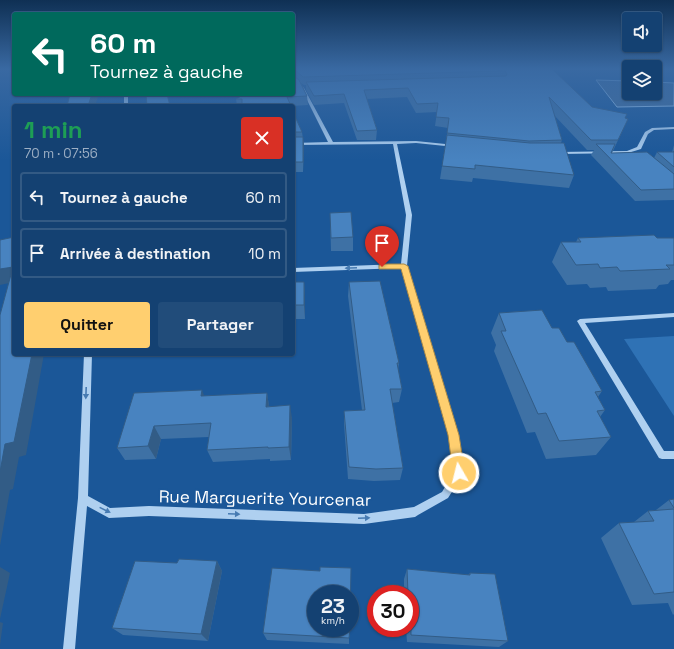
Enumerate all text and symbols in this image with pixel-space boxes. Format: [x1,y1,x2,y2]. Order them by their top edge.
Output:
map controls [622,12,662,100]
button: sound [622,12,662,52]
text: 60 m [90,25,156,61]
icon: left [24,28,76,80]
text: Tournez à gauche [90,60,243,83]
button: layers [622,60,662,100]
text: 1 min [24,114,83,145]
button: close [241,117,283,159]
text: 70 m · 07:56 [24,145,98,162]
icon: left [26,186,48,208]
text: Tournez à gauche [60,188,188,207]
text: 60 m [245,188,281,207]
pin [365,226,399,267]
icon: arrive [371,232,393,254]
icon: arrive [26,242,48,264]
text: Arrivée à destination [60,244,210,263]
text: 10 m [248,244,281,263]
one-way arrow [344,265,357,271]
button: Quitter [24,302,150,348]
button: Partager [158,302,283,348]
one-way arrow [83,387,89,400]
position arrow [438,452,480,494]
street label: Rue Marguerite Yourcenar [159,485,371,511]
one-way arrow [99,507,110,513]
one-way arrow [228,511,241,517]
one-way arrow [358,515,371,521]
speed limit sign: 30 [367,585,419,637]
text: 23 [321,593,345,619]
text: km/h [321,614,345,627]

